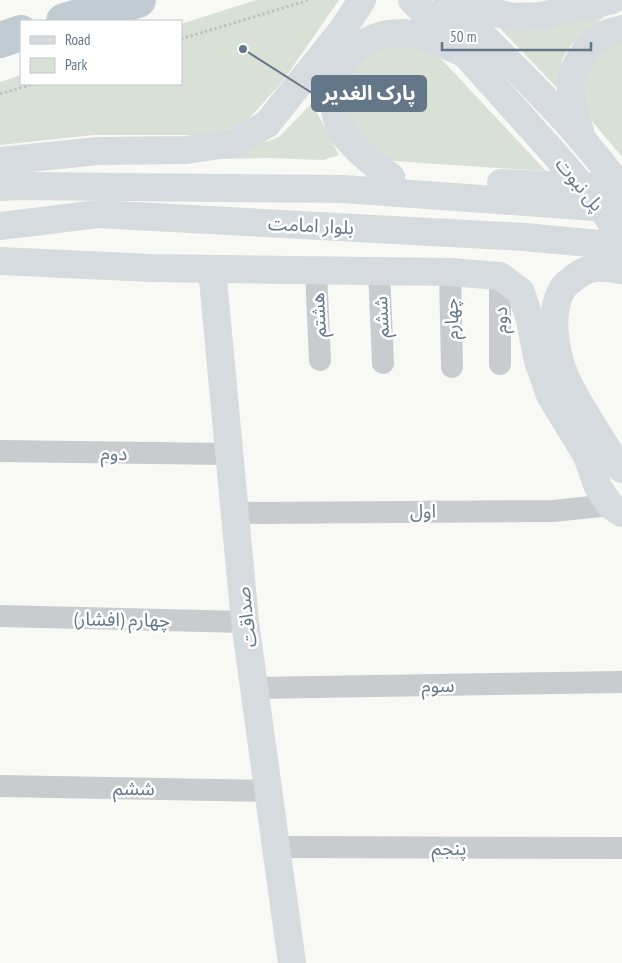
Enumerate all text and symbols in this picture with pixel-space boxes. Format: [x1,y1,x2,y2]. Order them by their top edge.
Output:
legend [20,20,182,85]
scale bar [442,20,591,52]
text: 50 m [450,27,476,46]
text: Road [65,30,91,49]
text: Park [65,55,87,74]
callout: پارک الغدیر [312,76,426,111]
text: پارک الغدیر [321,80,416,107]
street label: پل نبوت [550,152,609,217]
street label: بلوار امامت [267,211,355,239]
street label: هشتم [305,292,334,338]
street label: ششم [368,295,397,338]
street label: چهارم [438,298,467,340]
street label: دوم [488,307,515,333]
street label: دوم [100,441,128,468]
street label: اول [410,499,436,523]
street label: صداقت [230,585,262,649]
street label: چهارم (افشار) [74,606,170,635]
street label: سوم [421,673,455,700]
street label: ششم [113,776,155,803]
street label: پنجم [432,836,466,863]

